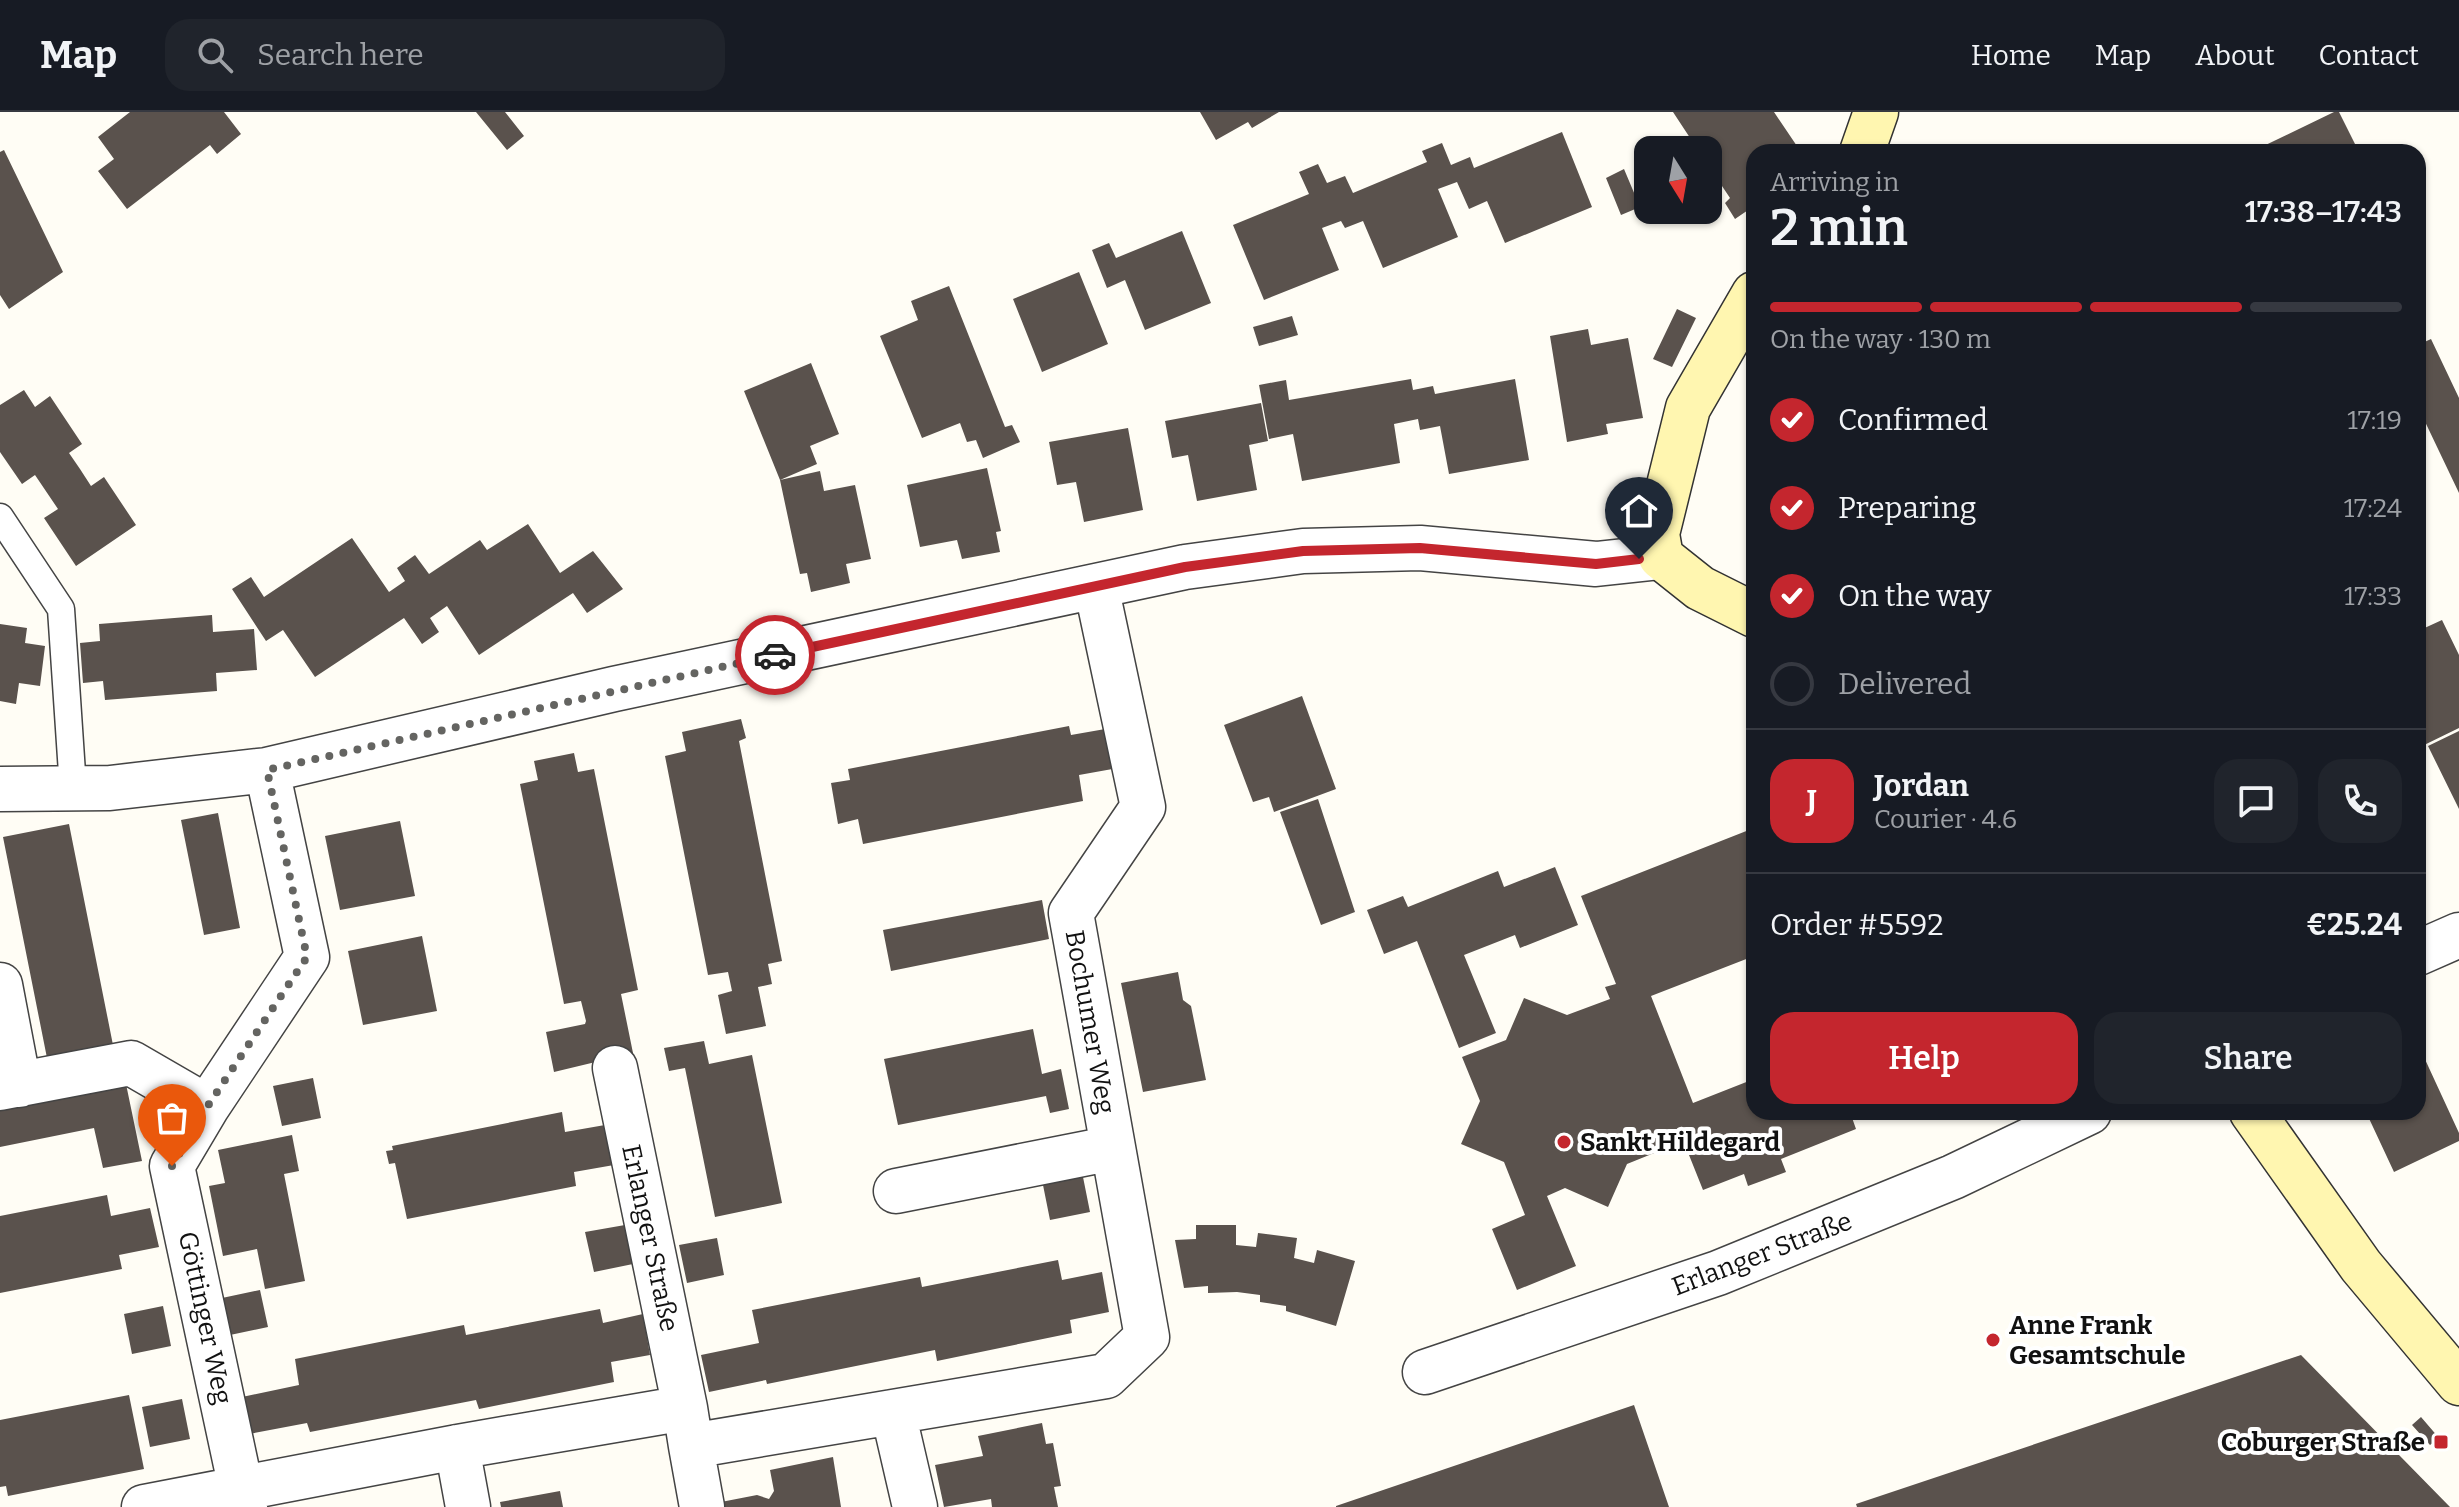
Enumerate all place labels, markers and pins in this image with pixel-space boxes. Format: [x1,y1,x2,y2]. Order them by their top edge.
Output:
pin [1605,477,1673,559]
pin [138,1084,206,1166]
place label: Sankt Hildegard [1580,1127,1780,1158]
marker: Sankt Hildegard [1555,1133,1573,1151]
place label: Anne Frank Gesamtschule [2009,1310,2185,1371]
marker: Anne Frank Gesamtschule [1984,1331,2002,1349]
place label: Coburger Straße [2221,1427,2425,1458]
marker: Coburger Straße [2432,1433,2450,1451]

